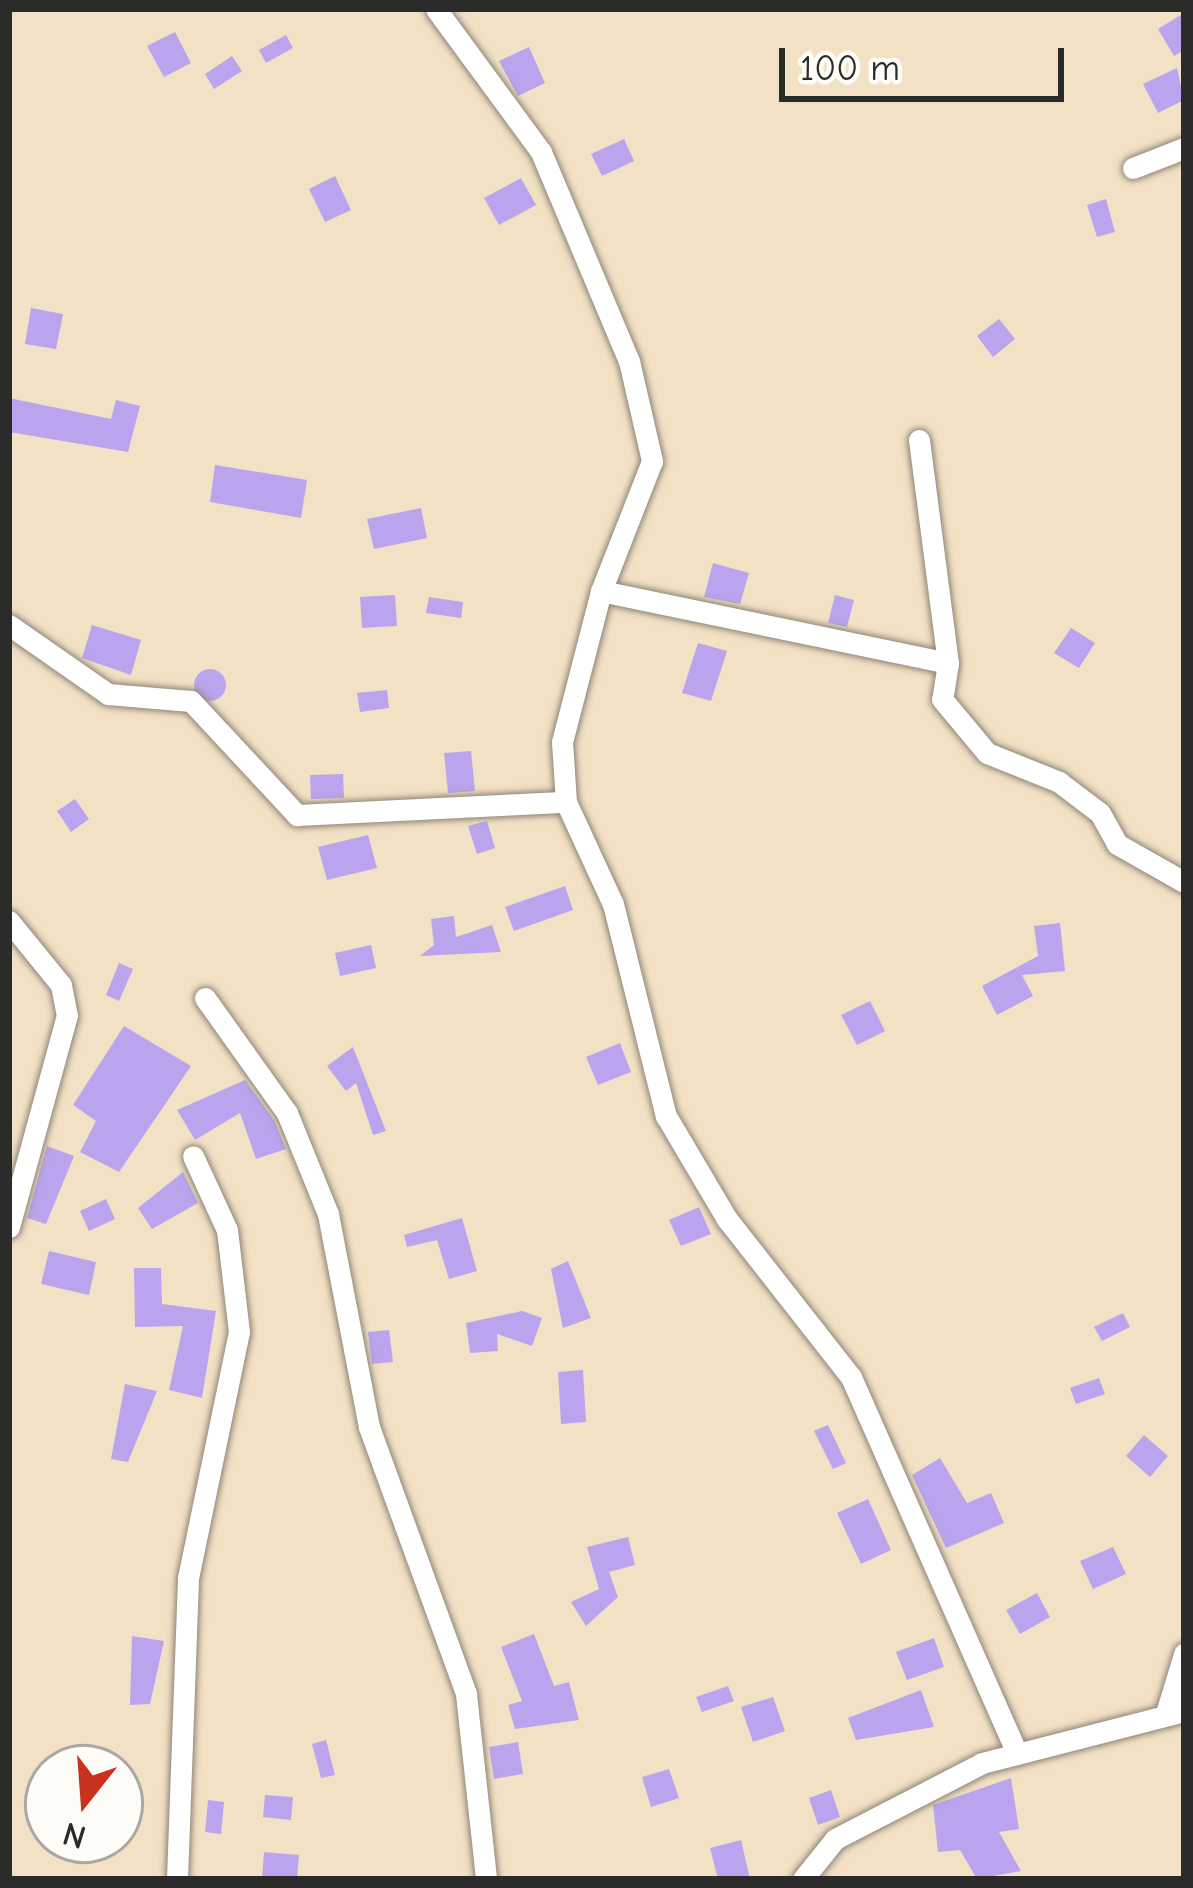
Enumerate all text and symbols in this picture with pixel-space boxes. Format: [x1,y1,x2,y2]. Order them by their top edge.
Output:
scale bar [785,24,1070,98]
text: 100 m [800,48,900,89]
north arrow [24,1744,144,1864]
text: N [59,1814,90,1857]

